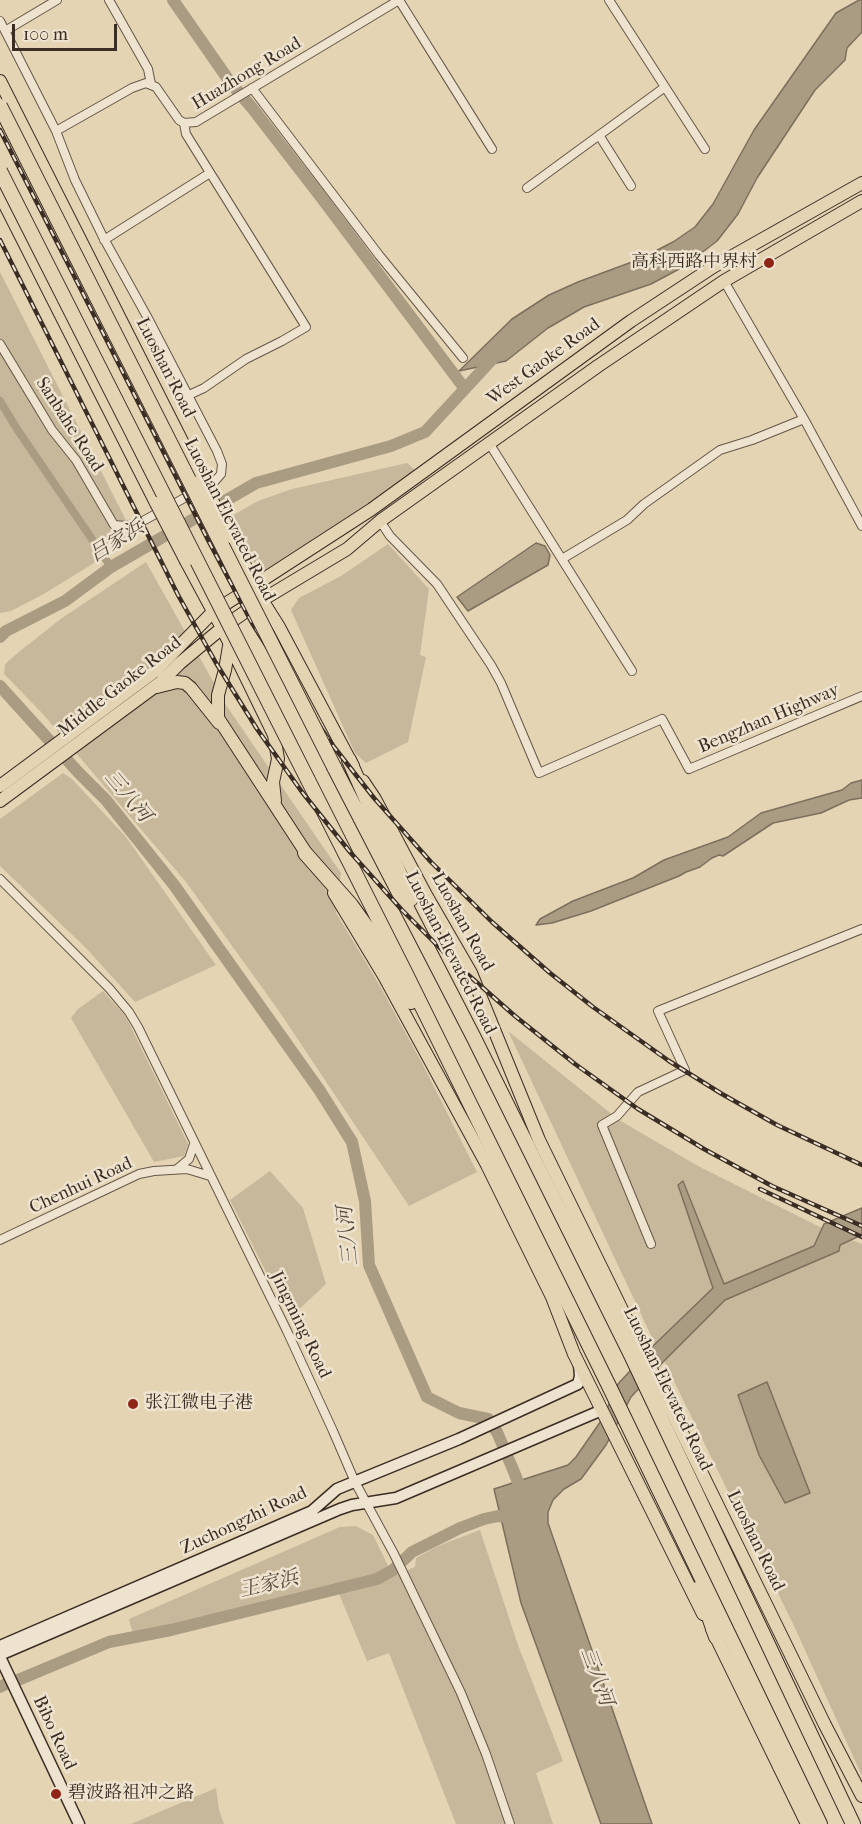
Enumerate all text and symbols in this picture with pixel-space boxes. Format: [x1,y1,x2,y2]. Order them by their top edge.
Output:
scale bar [15,12,120,50]
text: 100 m [23,24,68,45]
street label: Huazhong Road [188,33,306,115]
place label: 高科西路中界村 [631,252,757,274]
marker: 高科西路中界村 [762,256,776,270]
street label: Luoshan Road [131,314,199,422]
street label: West Gaoke Road [483,314,605,410]
street label: Sanbahe Road [30,374,108,476]
street label: Luoshan Elevated Road [178,435,280,605]
water label: 吕家浜 [85,516,149,568]
street label: Middle Gaoke Road [54,632,186,742]
street label: Bengzhan Highway [695,680,843,758]
water label: 三八河 [99,766,155,828]
street label: Luoshan Elevated Road [399,868,501,1038]
street label: Luoshan Road [426,869,498,975]
street label: Chenhui Road [26,1153,136,1219]
water label: 三八河 [334,1205,364,1267]
street label: Jingming Road [265,1268,335,1382]
street label: Luoshan Elevated Road [618,1303,716,1475]
place label: 张江微电子港 [145,1393,253,1415]
marker: 张江微电子港 [126,1397,140,1411]
street label: Zuchongzhi Road [178,1482,310,1560]
street label: Luoshan Road [721,1487,789,1595]
water label: 王家浜 [237,1567,301,1603]
water label: 三八河 [574,1645,618,1709]
street label: Bibo Road [27,1692,81,1774]
place label: 碧波路祖冲之路 [68,1783,194,1805]
marker: 碧波路祖冲之路 [49,1787,63,1801]

